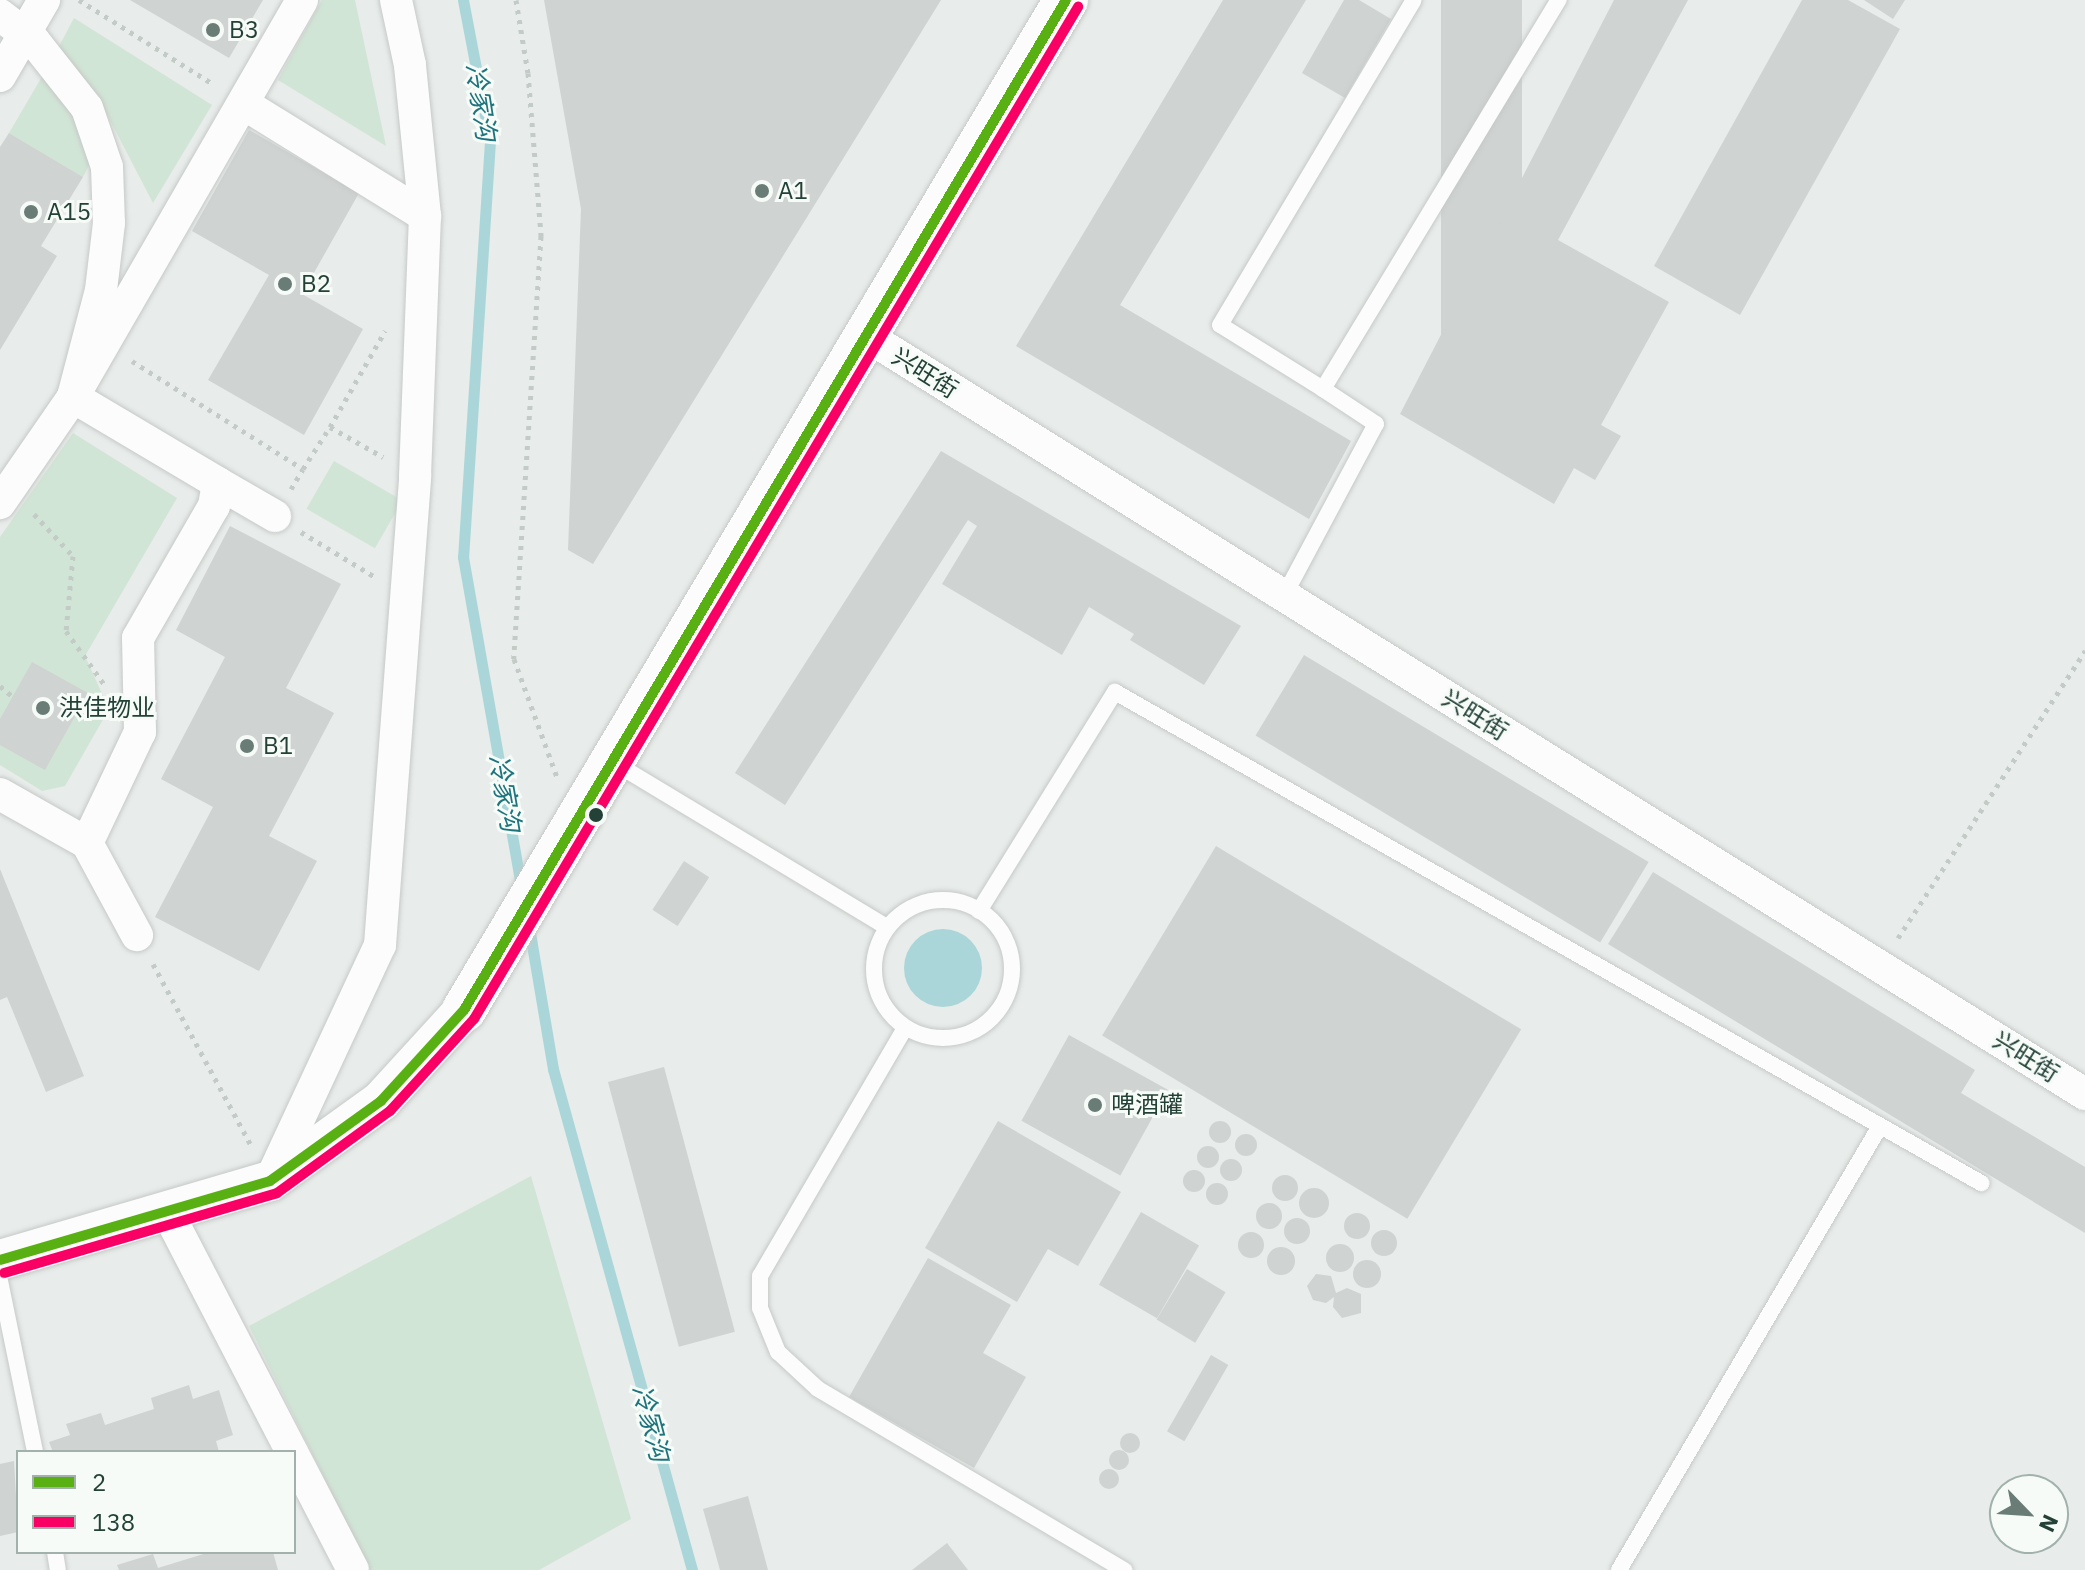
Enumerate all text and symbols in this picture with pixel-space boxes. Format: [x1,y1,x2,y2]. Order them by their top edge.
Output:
place label: B3 [229,16,259,44]
marker: B3 [204,21,222,39]
water label: 冷家沟 [459,61,503,143]
place label: A1 [778,177,808,205]
marker: A1 [753,182,771,200]
place label: A15 [47,198,91,226]
marker: A15 [22,203,40,221]
place label: B2 [301,270,331,298]
marker: B2 [276,275,294,293]
street label: 兴旺街 [887,342,963,404]
street label: 兴旺街 [1437,684,1513,746]
place label: 洪佳物业 [59,694,155,722]
marker: 洪佳物业 [34,699,52,717]
place label: B1 [263,732,293,760]
marker: B1 [238,737,256,755]
water label: 冷家沟 [483,752,527,834]
unlabelled marker [588,807,604,823]
street label: 兴旺街 [1988,1026,2064,1088]
place label: 啤酒罐 [1111,1091,1183,1119]
marker: 啤酒罐 [1086,1096,1104,1114]
water label: 冷家沟 [626,1381,676,1465]
legend [16,1450,296,1554]
text: 2 [92,1466,106,1498]
north arrow [1989,1474,2069,1554]
text: 138 [92,1506,135,1538]
text: N [2033,1510,2066,1537]

